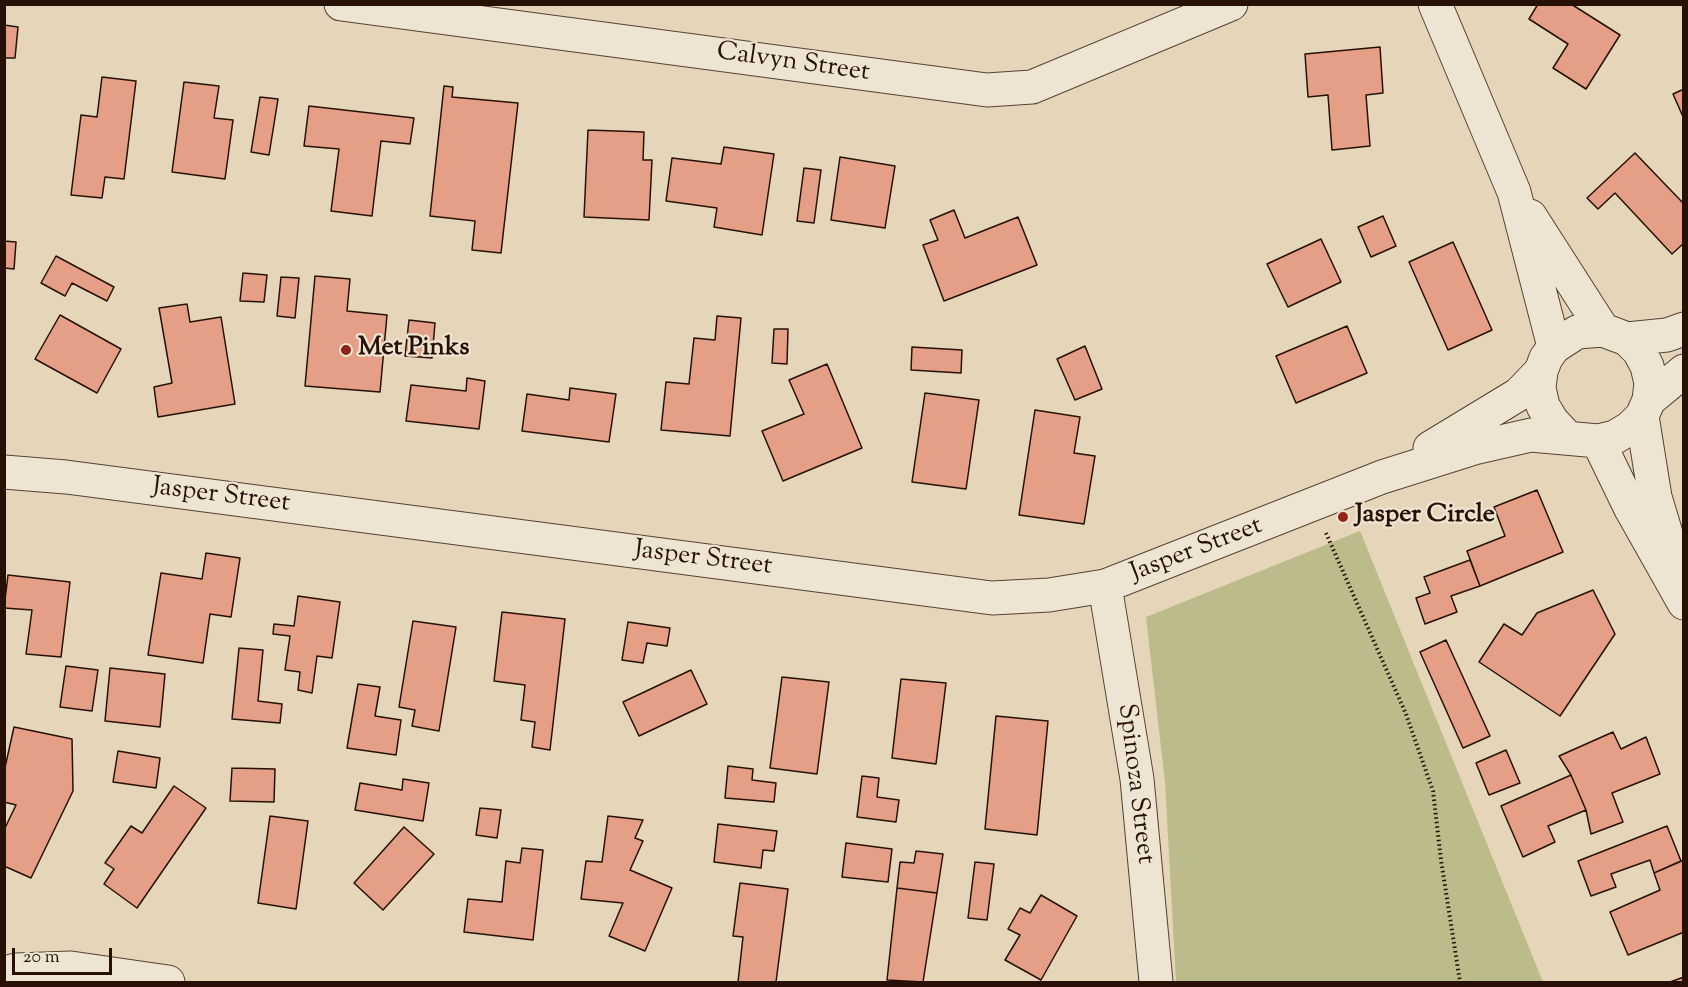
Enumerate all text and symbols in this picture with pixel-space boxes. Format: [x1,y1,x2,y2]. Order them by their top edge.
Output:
street label: Calvyn Street [715,38,871,90]
place label: Met Pinks [358,334,469,366]
marker: Met Pinks [339,343,353,357]
street label: Jasper Street [150,473,292,521]
place label: Jasper Circle [1355,501,1495,533]
marker: Jasper Circle [1336,510,1350,524]
street label: Jasper Street [1127,512,1267,590]
street label: Jasper Street [632,536,774,584]
street label: Spinoza Street [1109,702,1159,866]
scale bar [15,936,116,974]
text: 20 m [23,945,60,971]

